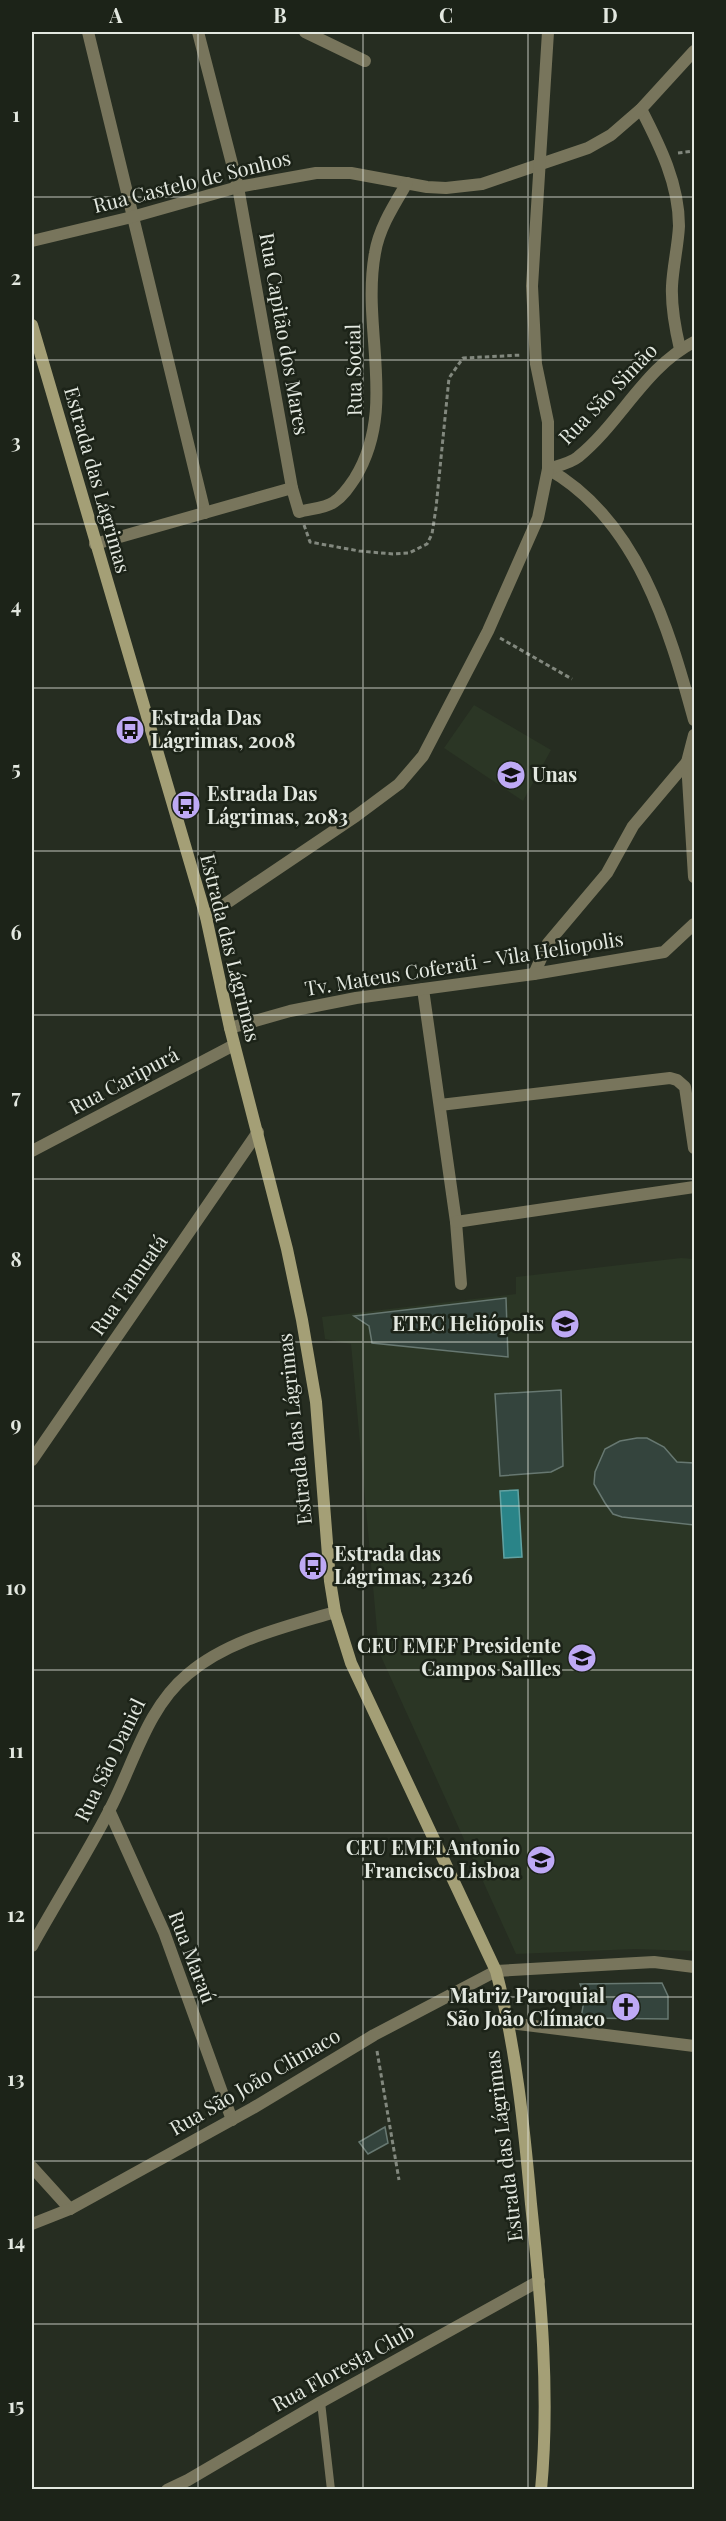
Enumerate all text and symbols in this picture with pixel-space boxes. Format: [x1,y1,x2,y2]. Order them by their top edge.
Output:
text: A [108,1,123,28]
text: B [273,1,287,28]
text: C [439,1,453,28]
text: D [602,1,618,28]
text: 1 [12,100,20,127]
street label: Rua Castelo de Sonhos [90,143,293,218]
street label: Rua Capitão dos Mares [254,231,317,437]
text: 2 [11,263,21,290]
street label: Rua Social [338,323,367,416]
street label: Rua São Simão [552,336,662,450]
street label: Estrada das Lágrimas [59,383,138,576]
text: 3 [11,427,21,454]
text: 4 [11,591,21,618]
place label: Estrada Das Lágrimas, 2008 [151,703,295,753]
bus stop icon: Estrada Das Lágrimas, 2008 [114,714,146,746]
text: 5 [11,754,21,781]
school or university icon: Unas [495,759,527,791]
place label: Unas [532,760,577,787]
place label: Estrada Das Lágrimas, 2083 [207,779,348,829]
bus stop icon: Estrada Das Lágrimas, 2083 [170,789,202,821]
street label: Estrada das Lágrimas [195,851,268,1044]
text: 6 [10,918,22,945]
street label: Tv. Mateus Coferati - Vila Heliopolis [303,924,625,1001]
street label: Rua Caripurá [64,1040,183,1120]
text: 7 [11,1082,21,1109]
street label: Rua Tamuatá [83,1228,172,1340]
text: 8 [10,1245,22,1272]
school or university icon: ETEC Heliópolis [549,1308,581,1340]
place label: ETEC Heliópolis [392,1309,544,1336]
street label: Estrada das Lágrimas [270,1332,317,1526]
text: 9 [10,1409,22,1436]
place label: Estrada das Lágrimas, 2326 [334,1539,473,1589]
bus stop icon: Estrada das Lágrimas, 2326 [297,1550,329,1582]
text: 10 [6,1573,26,1600]
place label: CEU EMEF Presidente Campos Sallles [357,1631,561,1681]
school or university icon: CEU EMEF Presidente Campos Sallles [566,1642,598,1674]
street label: Rua São Daniel [67,1693,150,1825]
text: 11 [8,1736,24,1763]
place label: CEU EMEI Antonio Francisco Lisboa [346,1833,521,1883]
school or university icon: CEU EMEI Antonio Francisco Lisboa [525,1844,557,1876]
text: 12 [7,1900,25,1927]
street label: Rua Maraú [163,1906,224,2007]
place label: Matriz Paroquial São João Clímaco [446,1981,605,2031]
church icon: Matriz Paroquial São João Clímaco [610,1991,642,2023]
street label: Rua São João Climaco [164,2021,344,2141]
street label: Estrada das Lágrimas [477,2049,528,2243]
text: 13 [7,2064,25,2091]
text: 14 [7,2227,25,2254]
street label: Rua Floresta Club [266,2316,418,2417]
text: 15 [8,2391,24,2418]

